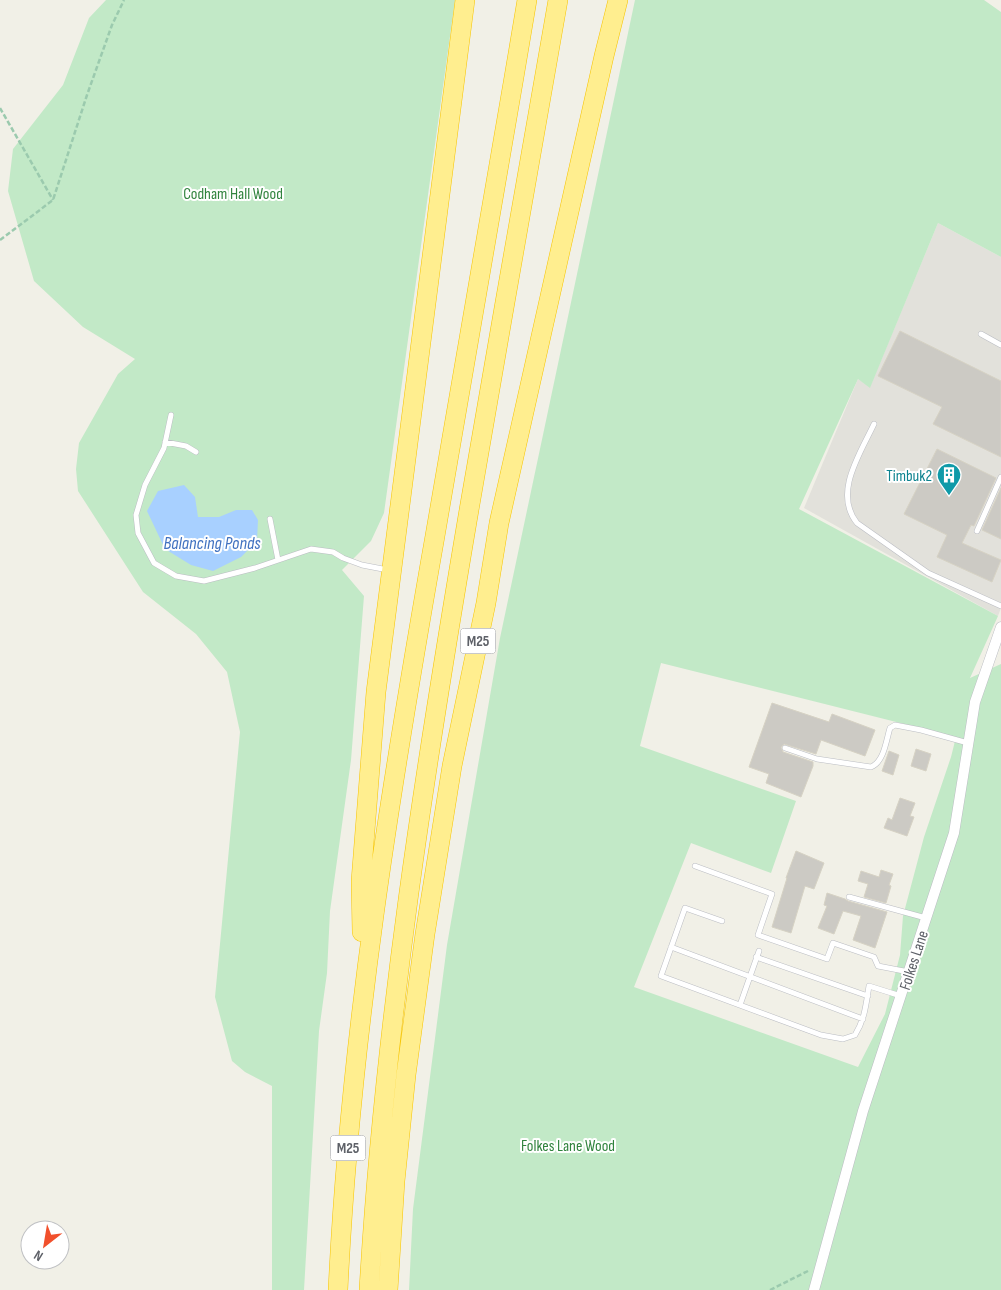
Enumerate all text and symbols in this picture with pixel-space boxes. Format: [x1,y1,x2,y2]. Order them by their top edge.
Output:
park label: Codham Hall Wood [183,185,283,204]
building icon: Timbuk2 [936,462,962,496]
place label: Timbuk2 [886,467,932,486]
water label: Balancing Ponds [163,533,261,554]
road number: M25 [460,628,496,654]
street label: Folkes Lane [896,928,933,993]
road number: M25 [330,1136,366,1160]
park label: Folkes Lane Wood [521,1137,615,1156]
north arrow [20,1220,70,1270]
text: N [31,1247,46,1265]

